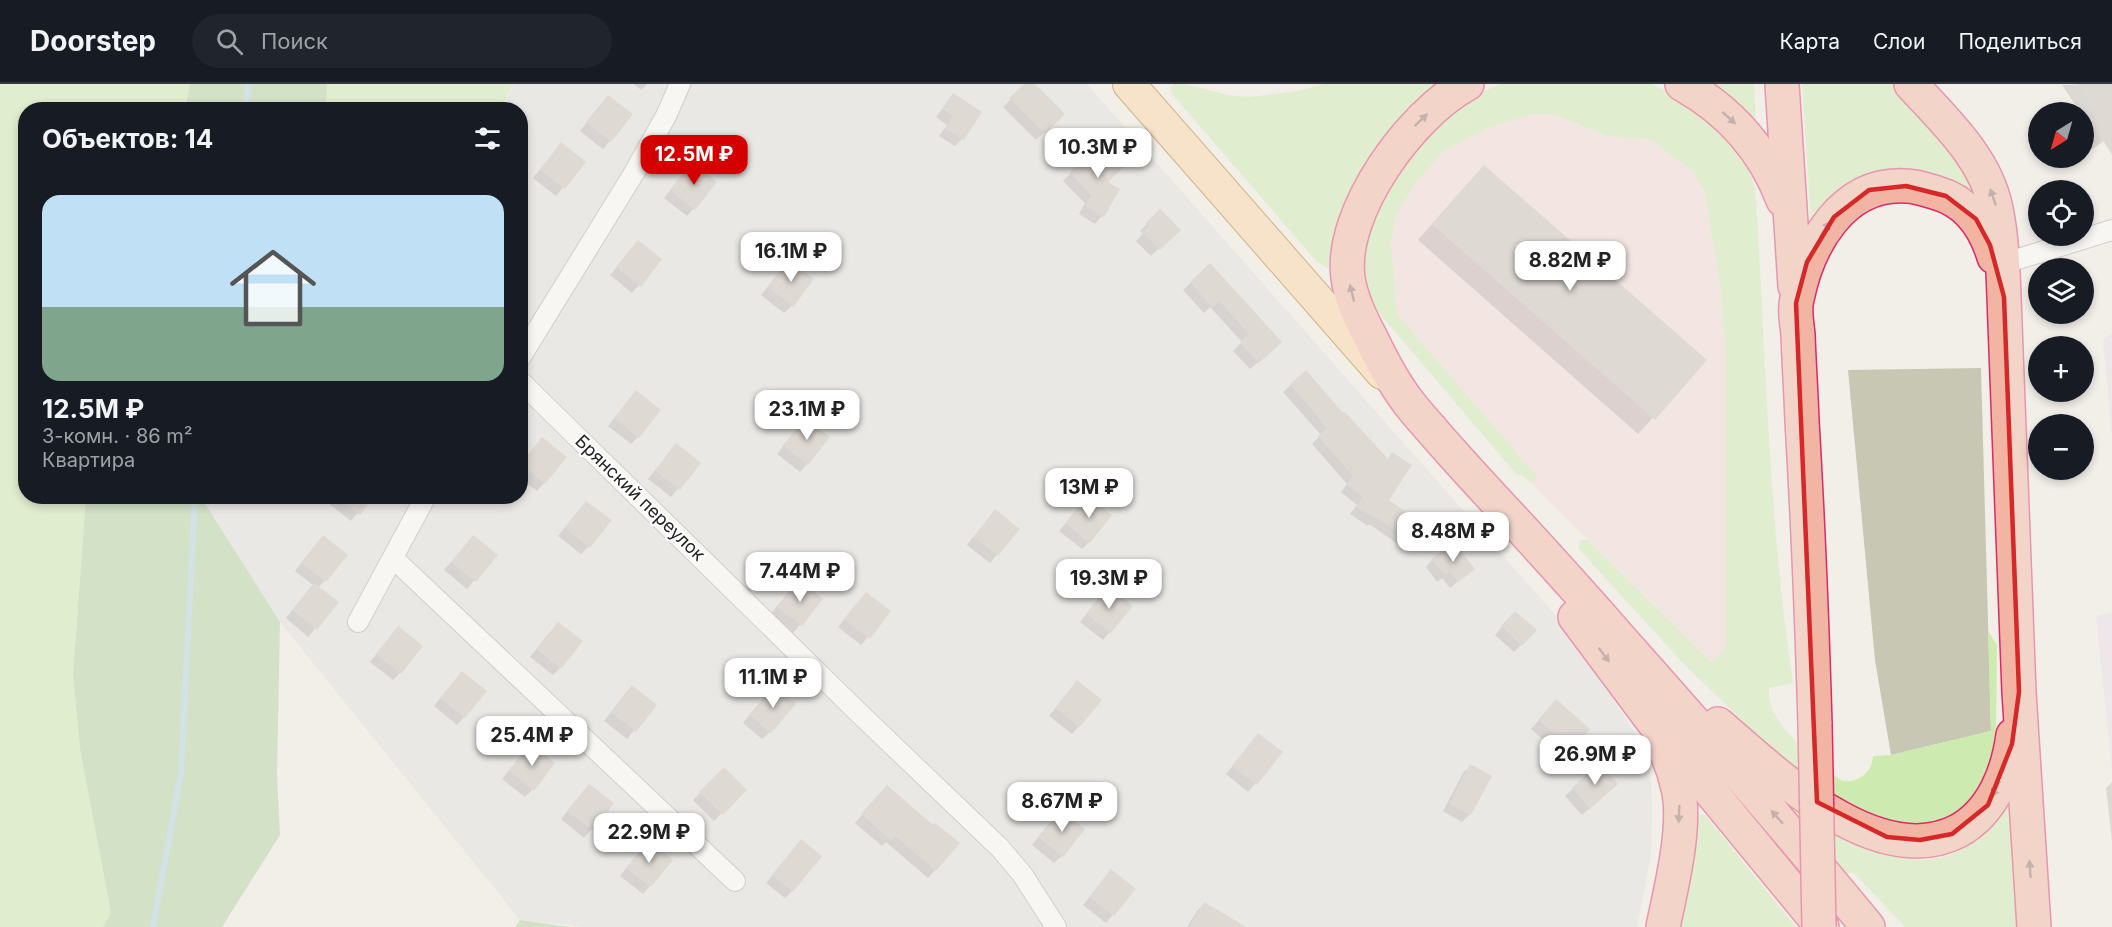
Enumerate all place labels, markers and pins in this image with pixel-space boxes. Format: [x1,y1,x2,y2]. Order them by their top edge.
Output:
pin: 10.3M ₽ [1043,128,1153,179]
pin: 12.5M ₽ [639,135,749,186]
pin: 16.1M ₽ [736,232,846,283]
pin: 8.82M ₽ [1515,241,1625,292]
pin: 23.1M ₽ [752,390,862,441]
pin: 13M ₽ [1047,468,1131,519]
pin: 8.48M ₽ [1398,512,1508,563]
pin: 7.44M ₽ [745,552,855,603]
pin: 19.3M ₽ [1054,559,1164,610]
pin: 11.1M ₽ [718,658,828,709]
pin: 25.4M ₽ [477,716,587,767]
pin: 26.9M ₽ [1540,735,1650,786]
pin: 8.67M ₽ [1007,782,1117,833]
pin: 22.9M ₽ [594,813,704,864]

